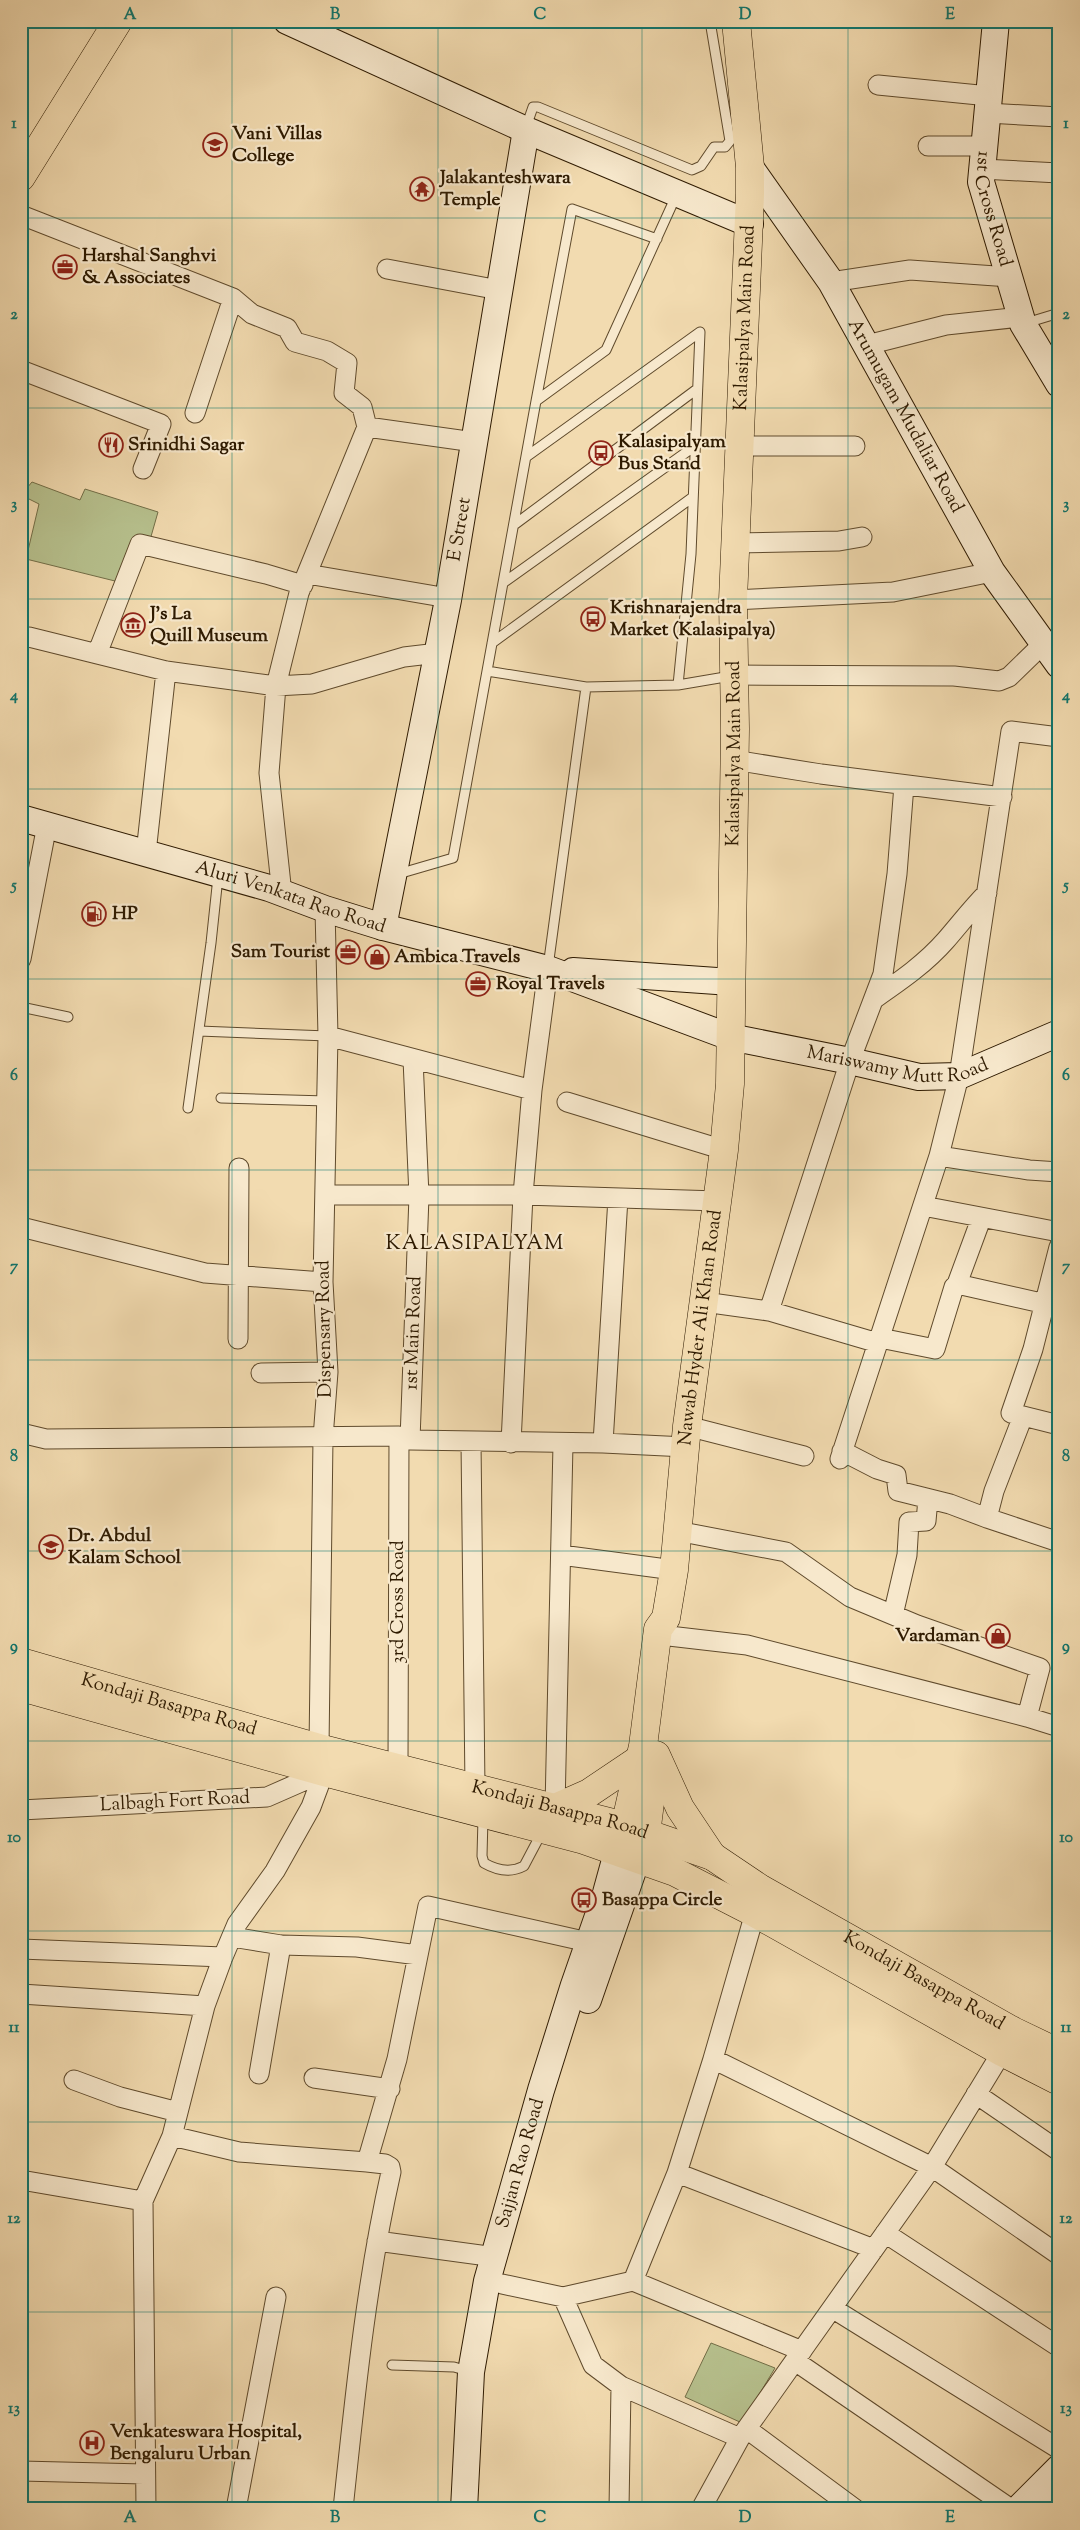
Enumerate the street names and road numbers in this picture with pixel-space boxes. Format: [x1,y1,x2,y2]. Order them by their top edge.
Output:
street label: 1st Cross Road [966,150,1019,270]
street label: Kalasipalya Main Road [727,224,762,411]
street label: Arumugam Mudaliar Road [841,314,970,518]
street label: E Street [441,495,478,563]
street label: Kalasipalya Main Road [720,660,749,847]
street label: Aluri Venkata Rao Road [192,854,390,941]
street label: Mariswamy Mutt Road [804,1039,993,1090]
street label: Nawab Hyder Ali Khan Road [672,1208,729,1447]
street label: Dispensary Road [310,1260,340,1398]
street label: 1st Main Road [399,1275,429,1390]
street label: 3rd Cross Road [385,1540,412,1664]
street label: Kondaji Basappa Road [78,1667,260,1743]
street label: Kondaji Basappa Road [469,1774,652,1847]
street label: Lalbagh Fort Road [99,1785,251,1819]
street label: Kondaji Basappa Road [838,1924,1010,2037]
street label: Sajjan Rao Road [489,2095,552,2231]

